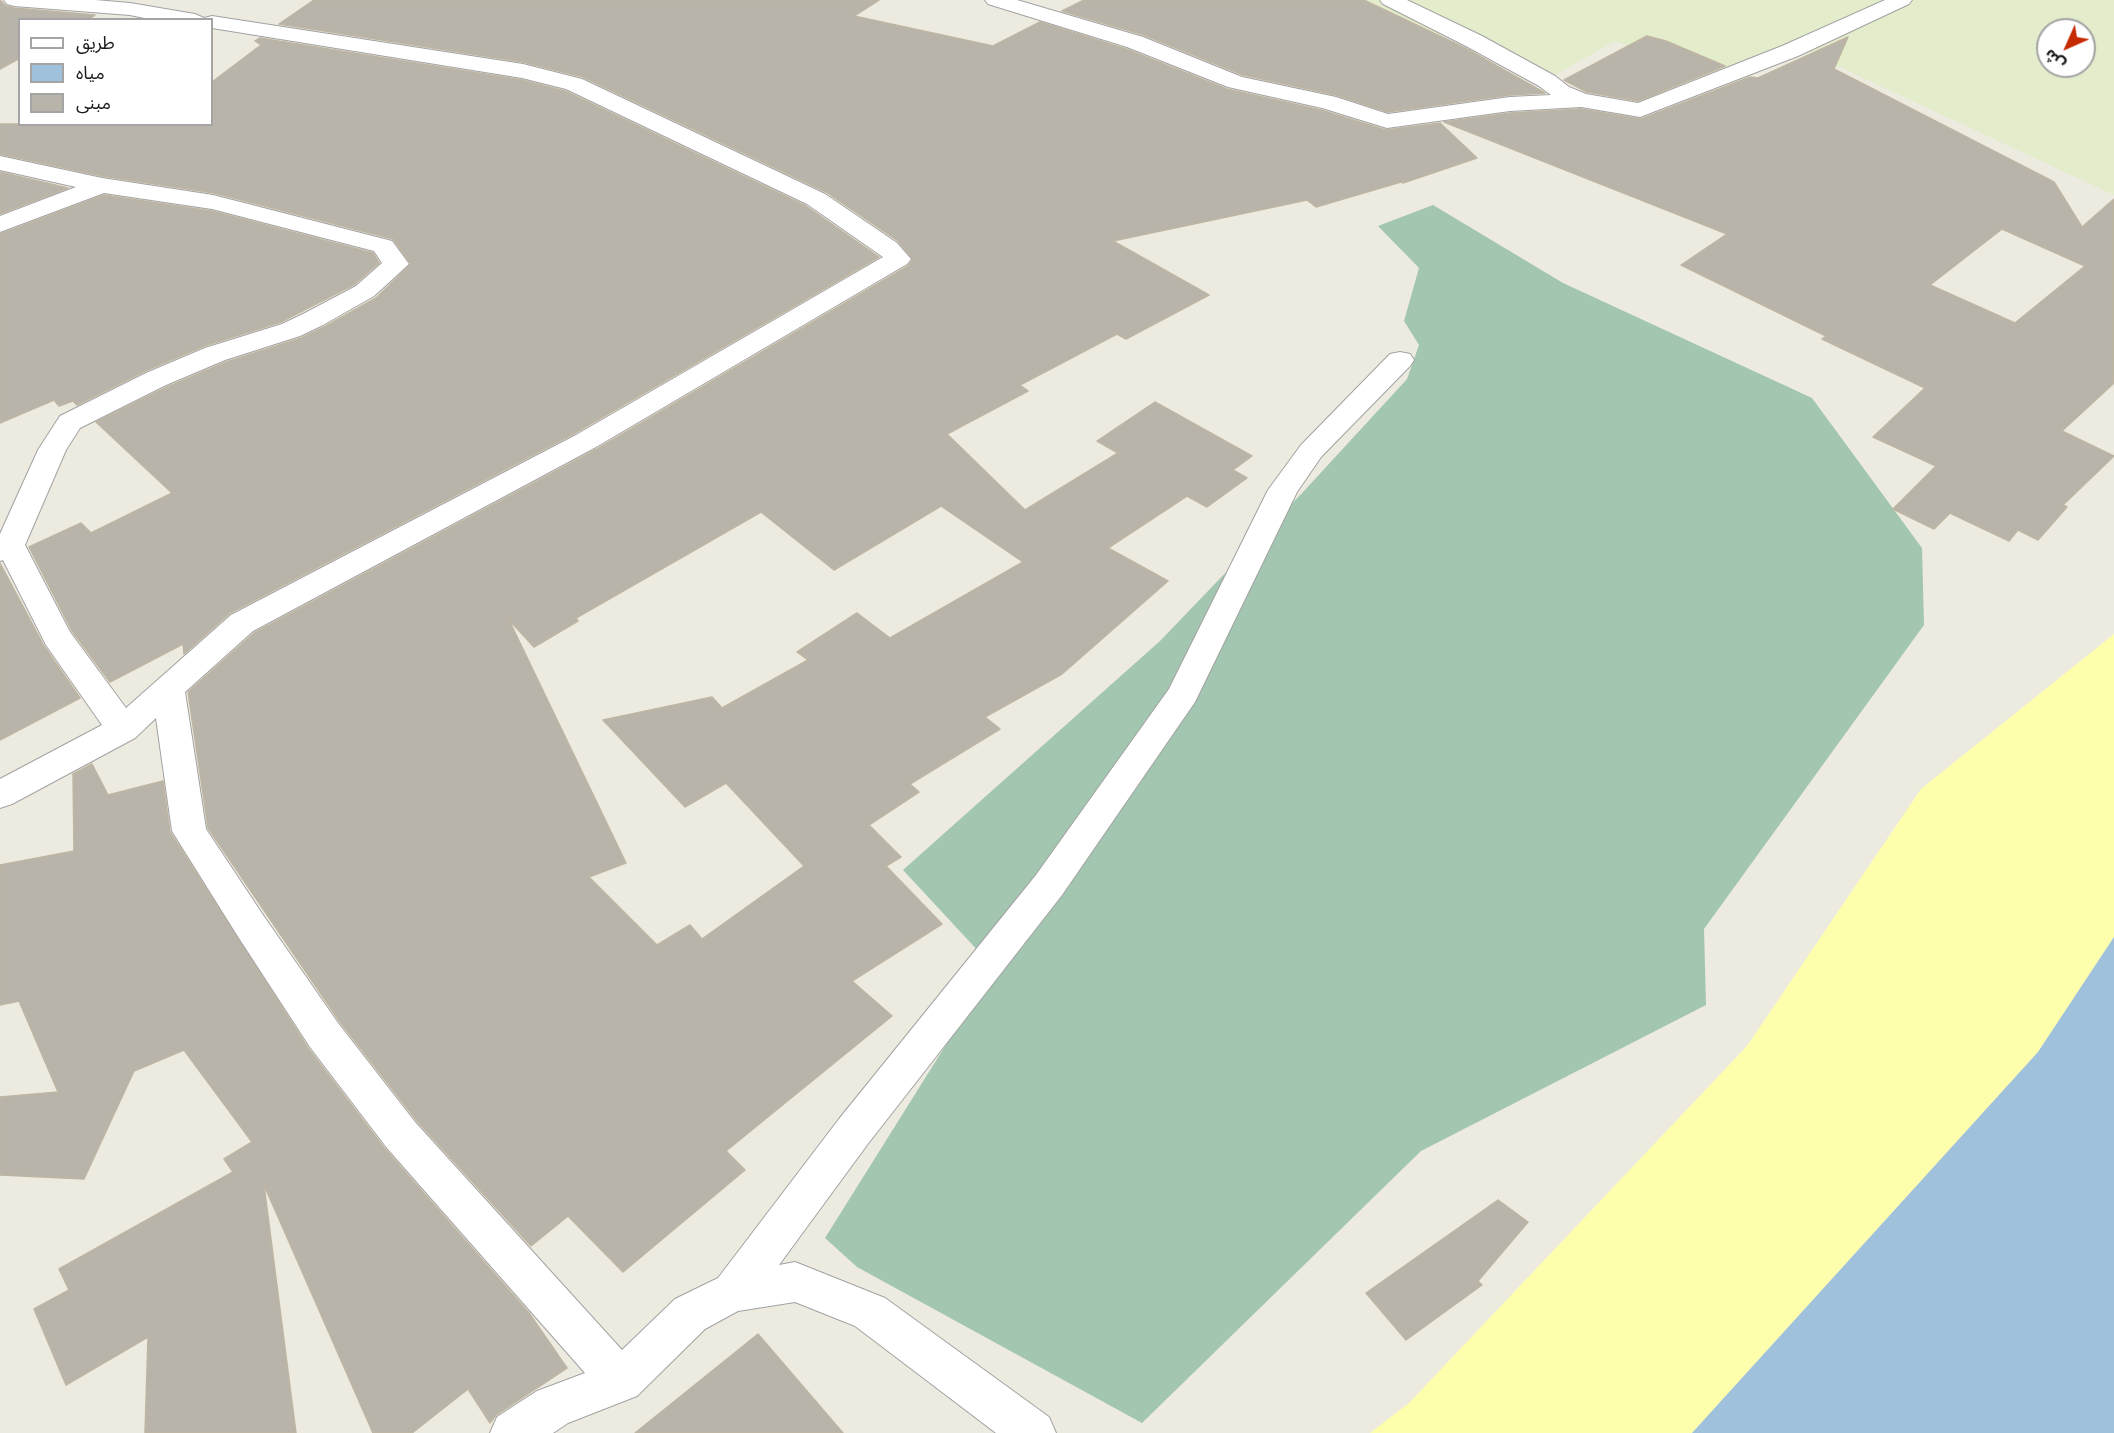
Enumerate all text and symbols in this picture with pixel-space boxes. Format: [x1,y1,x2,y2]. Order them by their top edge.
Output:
legend [18,18,213,126]
north arrow [2036,18,2096,78]
text: طريق [76,32,115,54]
text: ش [2040,45,2069,74]
text: مياه [76,62,105,84]
text: مبنى [76,92,111,114]

